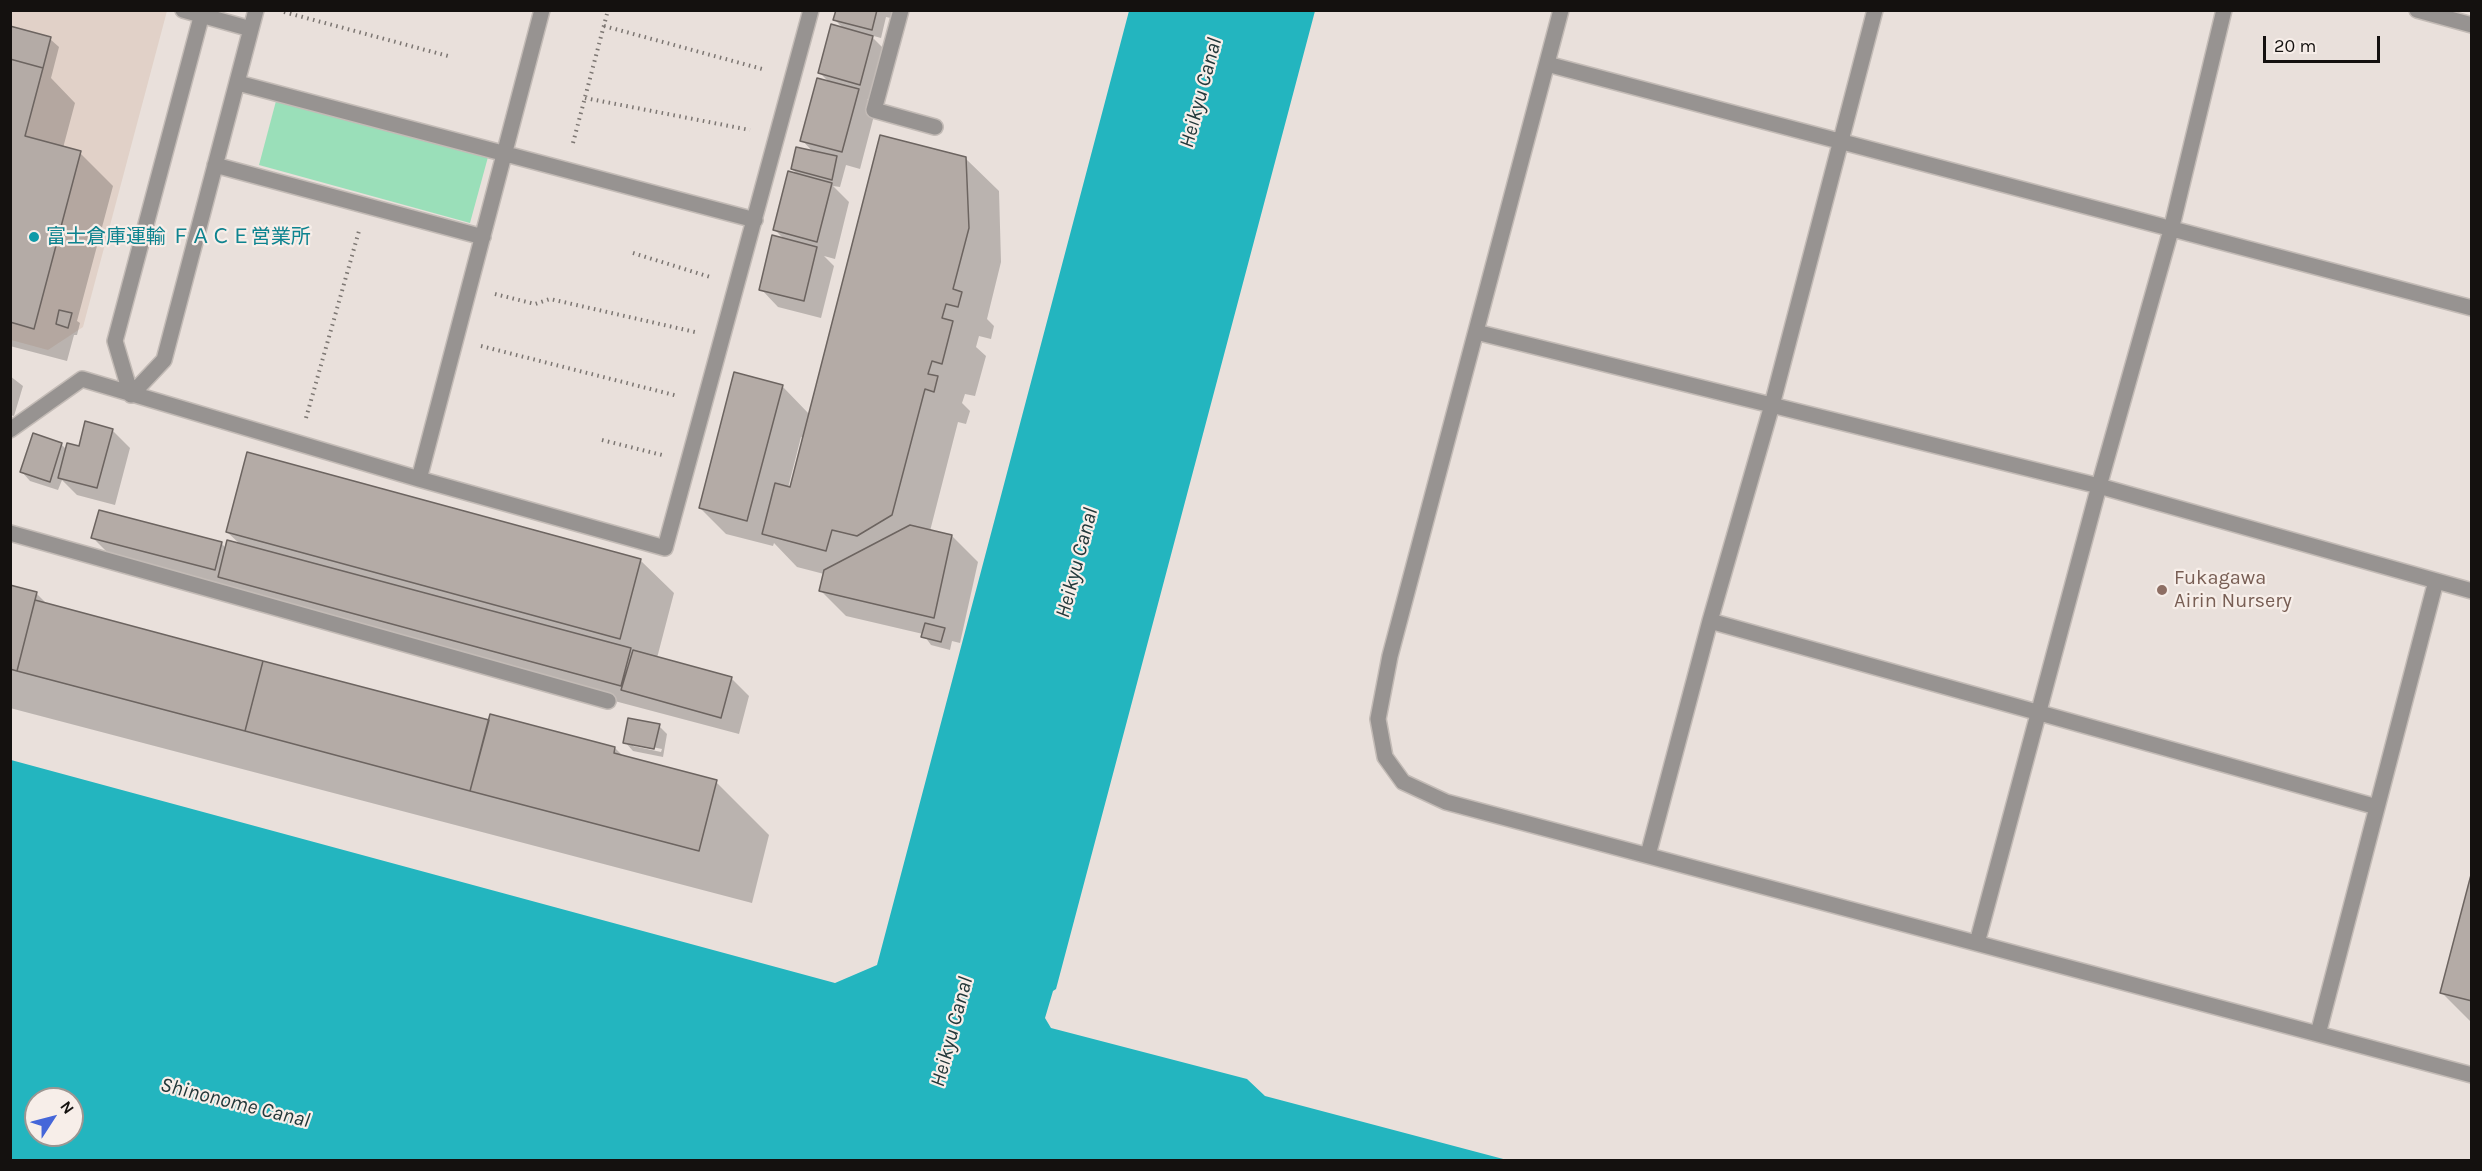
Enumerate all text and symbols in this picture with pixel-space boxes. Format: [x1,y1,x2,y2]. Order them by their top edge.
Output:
scale bar [2266,24,2383,62]
water label: Heikyu Canal [1174,35,1228,151]
text: 20 m [2274,35,2316,57]
place label: 富士倉庫運輸 ＦＡＣＥ営業所 [46,225,311,249]
marker: 富士倉庫運輸 ＦＡＣＥ営業所 [27,230,41,244]
water label: Heikyu Canal [1050,505,1104,621]
place label: Fukagawa Airin Nursery [2174,566,2292,613]
marker: Fukagawa Airin Nursery [2155,583,2169,597]
water label: Heikyu Canal [925,974,979,1090]
water label: Shinonome Canal [158,1072,312,1134]
north arrow [24,1087,84,1147]
text: N [56,1097,78,1118]

